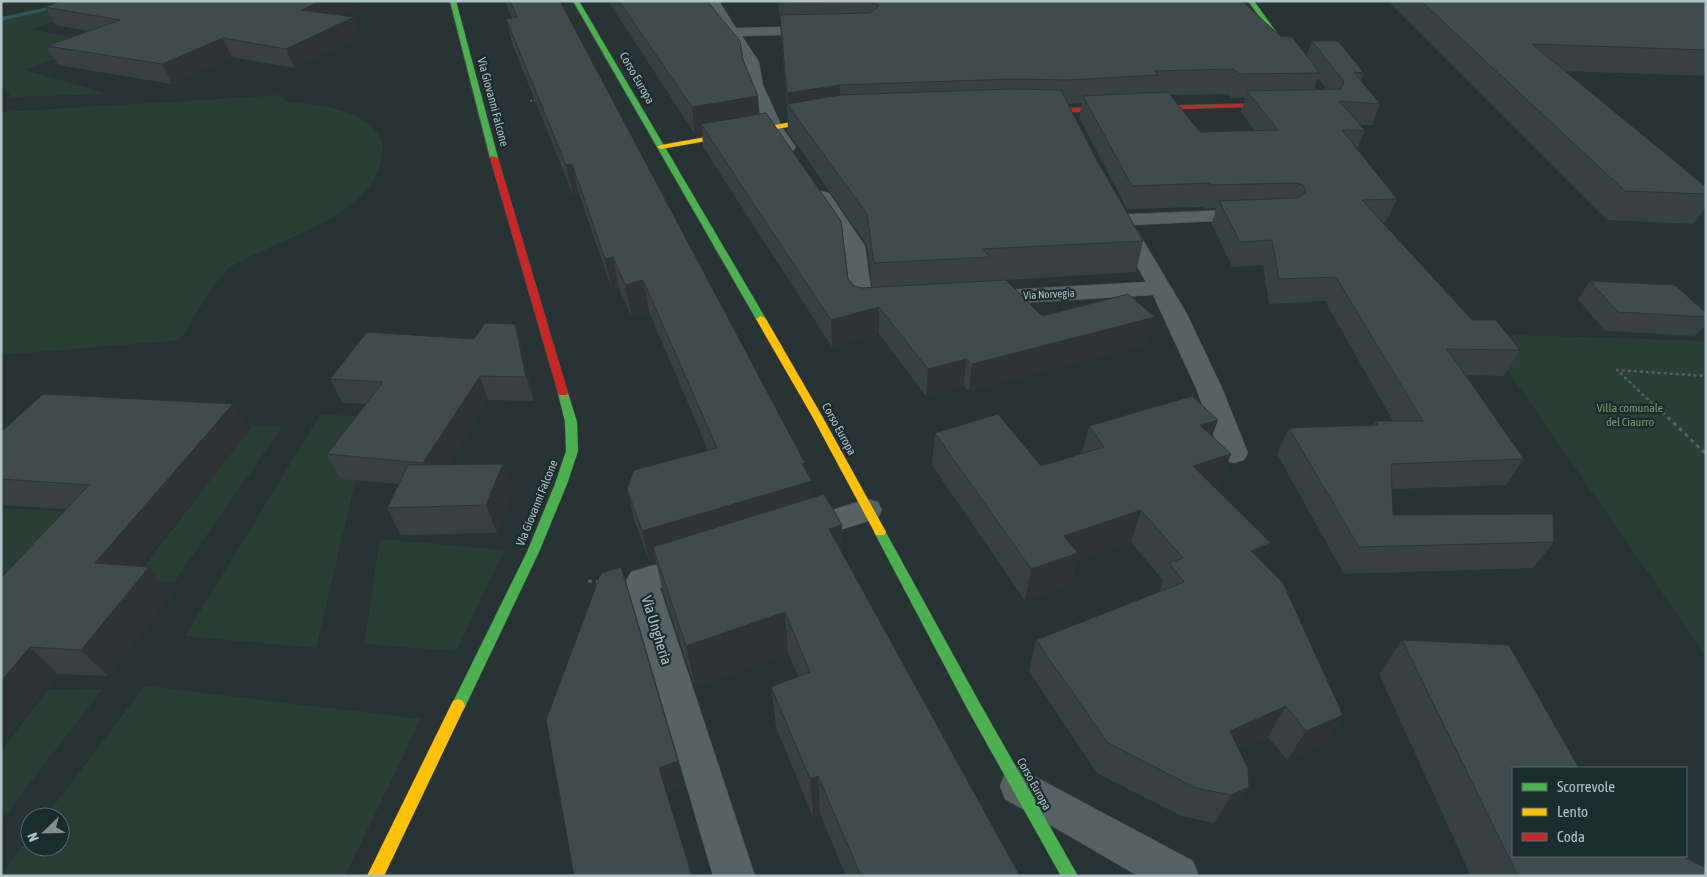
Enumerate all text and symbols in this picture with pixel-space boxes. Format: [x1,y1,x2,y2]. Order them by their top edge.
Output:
street label: Corso Europa [617,50,657,106]
street label: Via Giovanni Falcone [474,56,512,148]
street label: Via Norvegia [1023,287,1075,301]
street label: Corso Europa [819,400,859,458]
park label: Villa comunale del Ciaurro [1597,401,1663,429]
street label: Via Giovanni Falcone [513,458,561,548]
street label: Via Ungheria [638,593,676,667]
street label: Corso Europa [1014,755,1054,813]
legend [1512,767,1687,857]
text: Scorrevole [1557,778,1615,795]
text: Lento [1557,803,1588,820]
north arrow [20,807,70,857]
text: Coda [1557,828,1585,845]
text: N [24,830,42,844]

